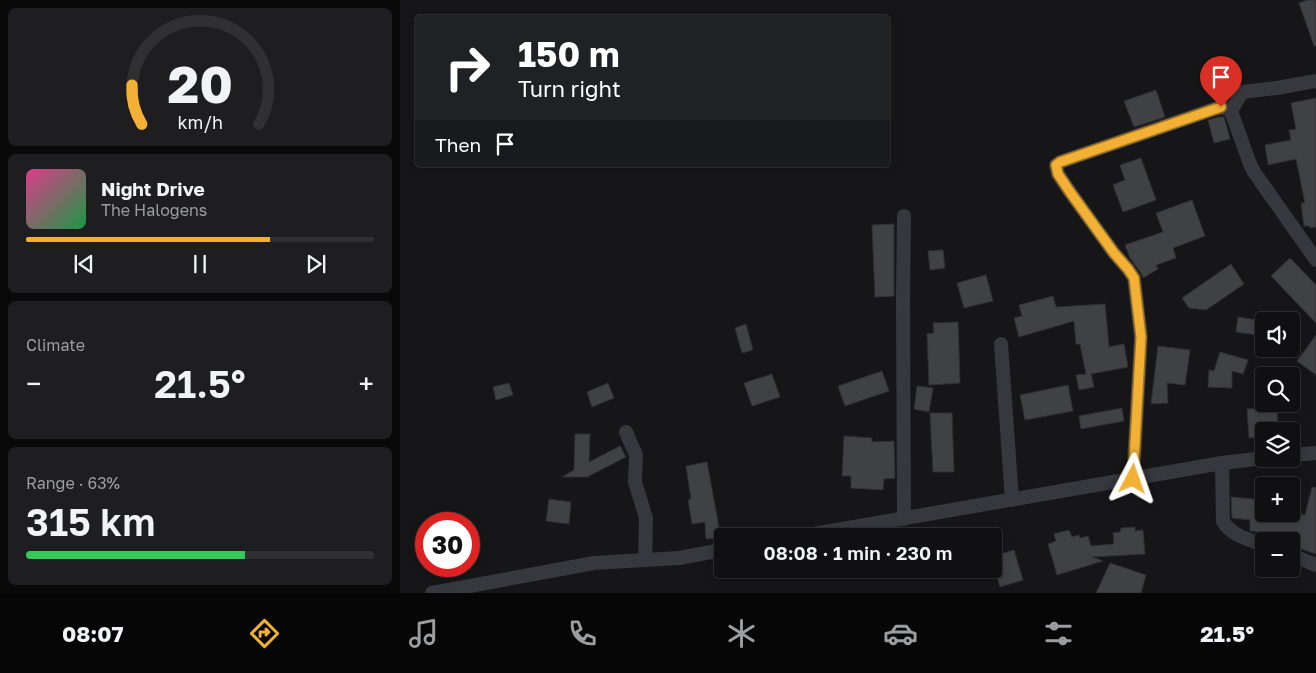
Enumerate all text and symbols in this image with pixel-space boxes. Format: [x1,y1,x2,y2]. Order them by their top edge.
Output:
text: 150 m [518,33,620,75]
icon: right [435,35,500,100]
text: 20 [167,52,233,114]
pin [1200,56,1242,107]
icon: arrive [1207,63,1235,91]
text: Turn right [518,75,621,102]
text: km/h [177,111,223,133]
icon: arrive [491,130,519,158]
text: Then [435,133,481,156]
text: Night Drive [101,177,205,200]
text: The Halogens [101,200,207,220]
icon: previous [70,250,98,278]
icon: pause [186,250,214,278]
icon: next [302,250,330,278]
map controls [1255,312,1300,577]
button: sound [1255,312,1300,357]
text: Climate [26,335,85,355]
text: 21.5° [154,361,246,406]
text: − [26,367,41,400]
text: + [359,367,374,400]
button: search [1255,367,1300,412]
button: layers [1255,422,1300,467]
position arrow [1106,452,1158,504]
text: Range · 63% [26,473,120,493]
button: + [1255,477,1300,522]
text: 315 km [26,499,155,544]
speed limit sign: 30 [415,512,480,577]
button: − [1255,532,1300,577]
text: 08:08 · 1 min · 230 m [764,541,952,564]
icon: directions [247,616,282,651]
icon: music [406,616,441,651]
icon: phone [565,616,600,651]
icon: climate [724,616,759,651]
icon: car [883,616,918,651]
icon: filters [1041,616,1076,651]
text: 08:07 [62,620,124,647]
text: 21.5° [1200,620,1254,647]

